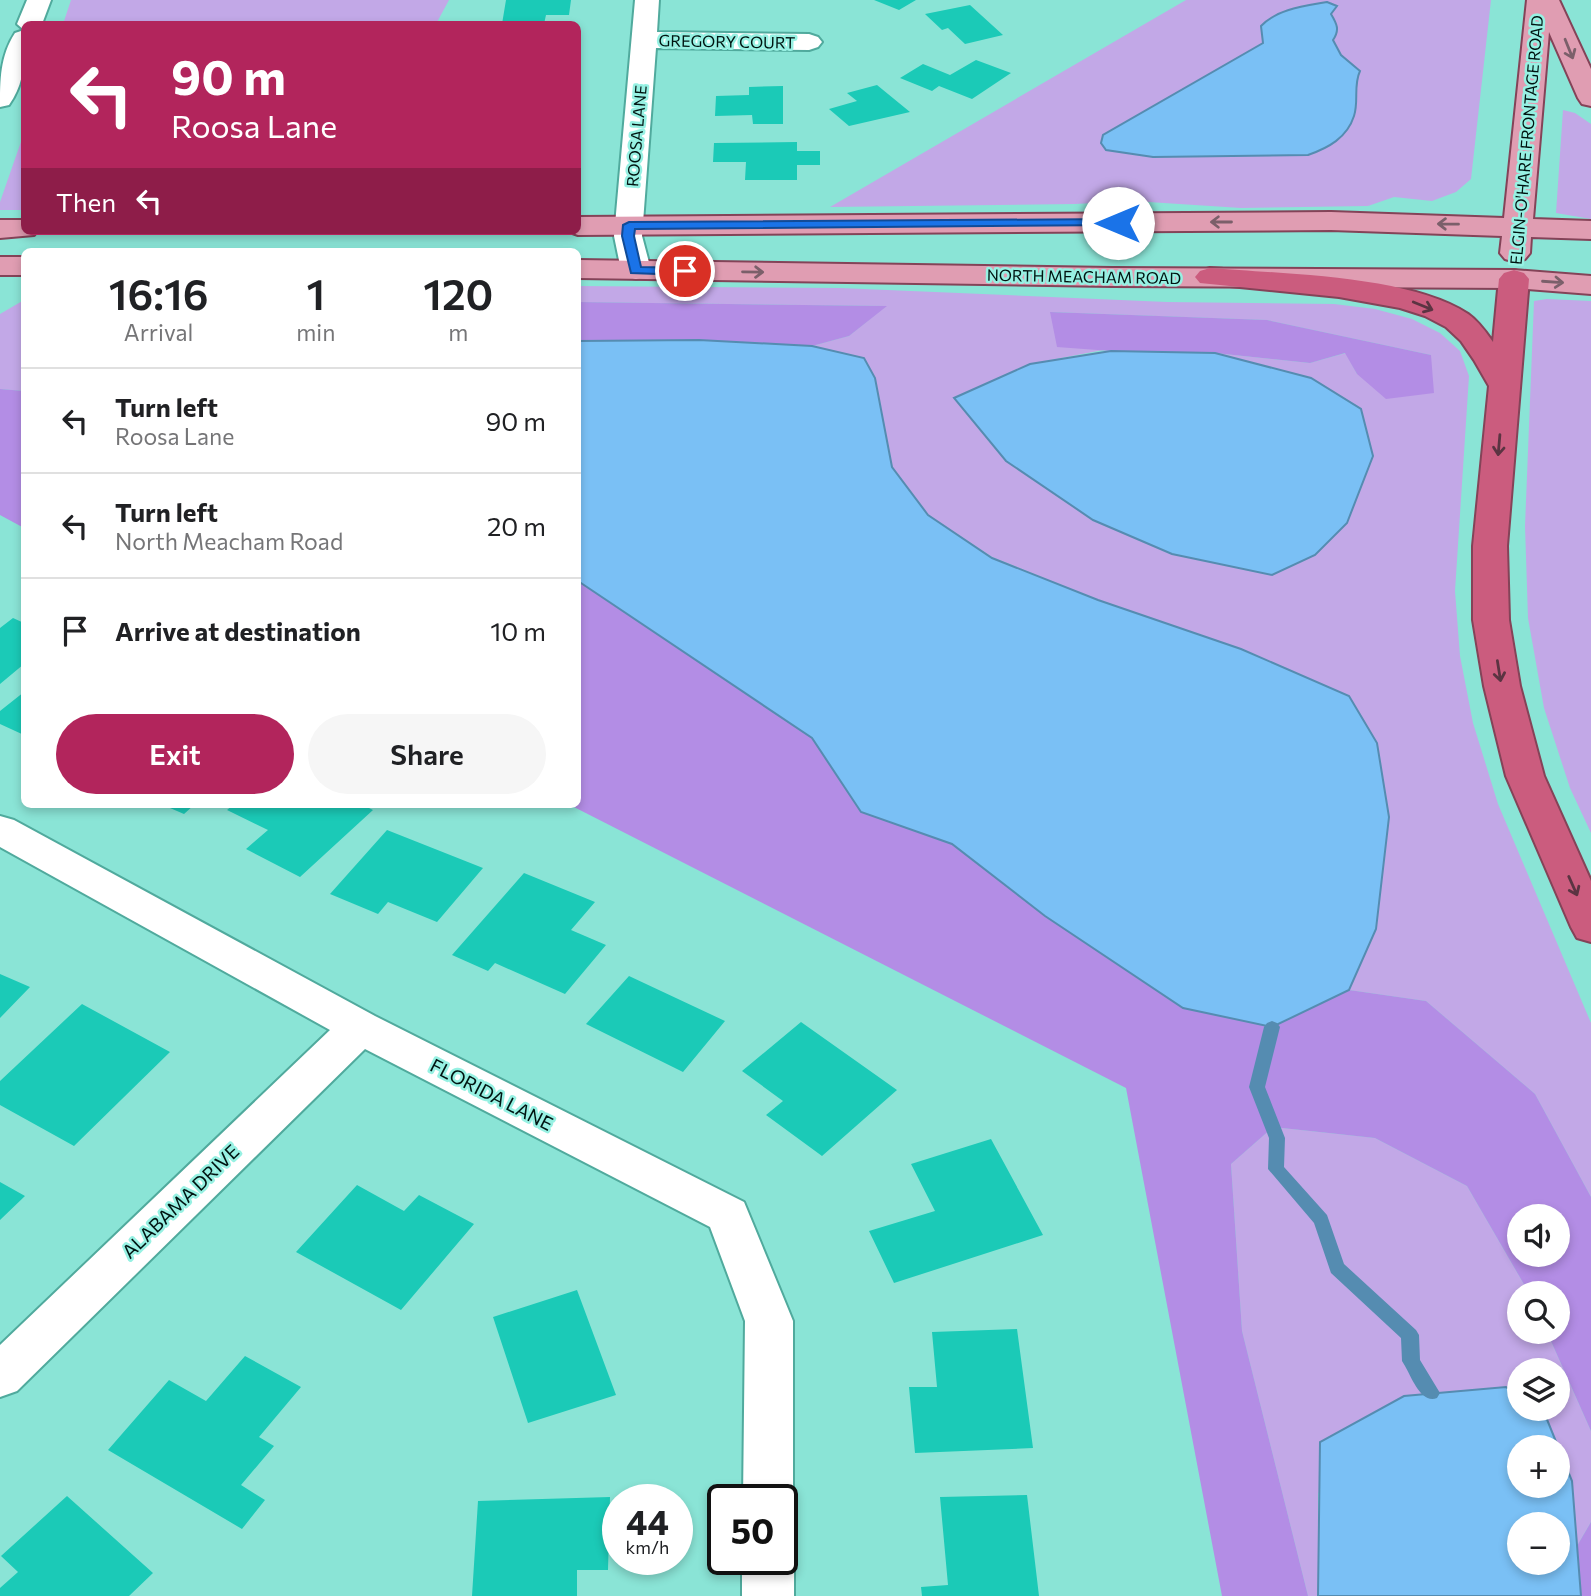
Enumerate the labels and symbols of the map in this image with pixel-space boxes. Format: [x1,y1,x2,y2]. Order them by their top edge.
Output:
street label: ELGIN-O'HARE FRONTAGE ROAD [1506,14,1546,266]
street label: GREGORY COURT [658,30,796,52]
one-way arrow [1564,37,1577,59]
street label: ROOSA LANE [622,84,650,188]
position arrow [1081,186,1155,260]
one-way arrow [1209,215,1232,229]
one-way arrow [1437,218,1460,231]
pin [655,241,715,301]
one-way arrow [741,265,764,279]
street label: NORTH MEACHAM ROAD [987,265,1181,287]
one-way arrow [1541,276,1563,289]
one-way arrow [1412,300,1433,313]
one-way arrow [1492,433,1505,456]
one-way arrow [1493,659,1506,682]
one-way arrow [1567,874,1580,896]
street label: FLORIDA LANE [427,1053,557,1135]
street label: ALABAMA DRIVE [117,1139,243,1263]
speed limit sign: 50 [707,1484,798,1575]

